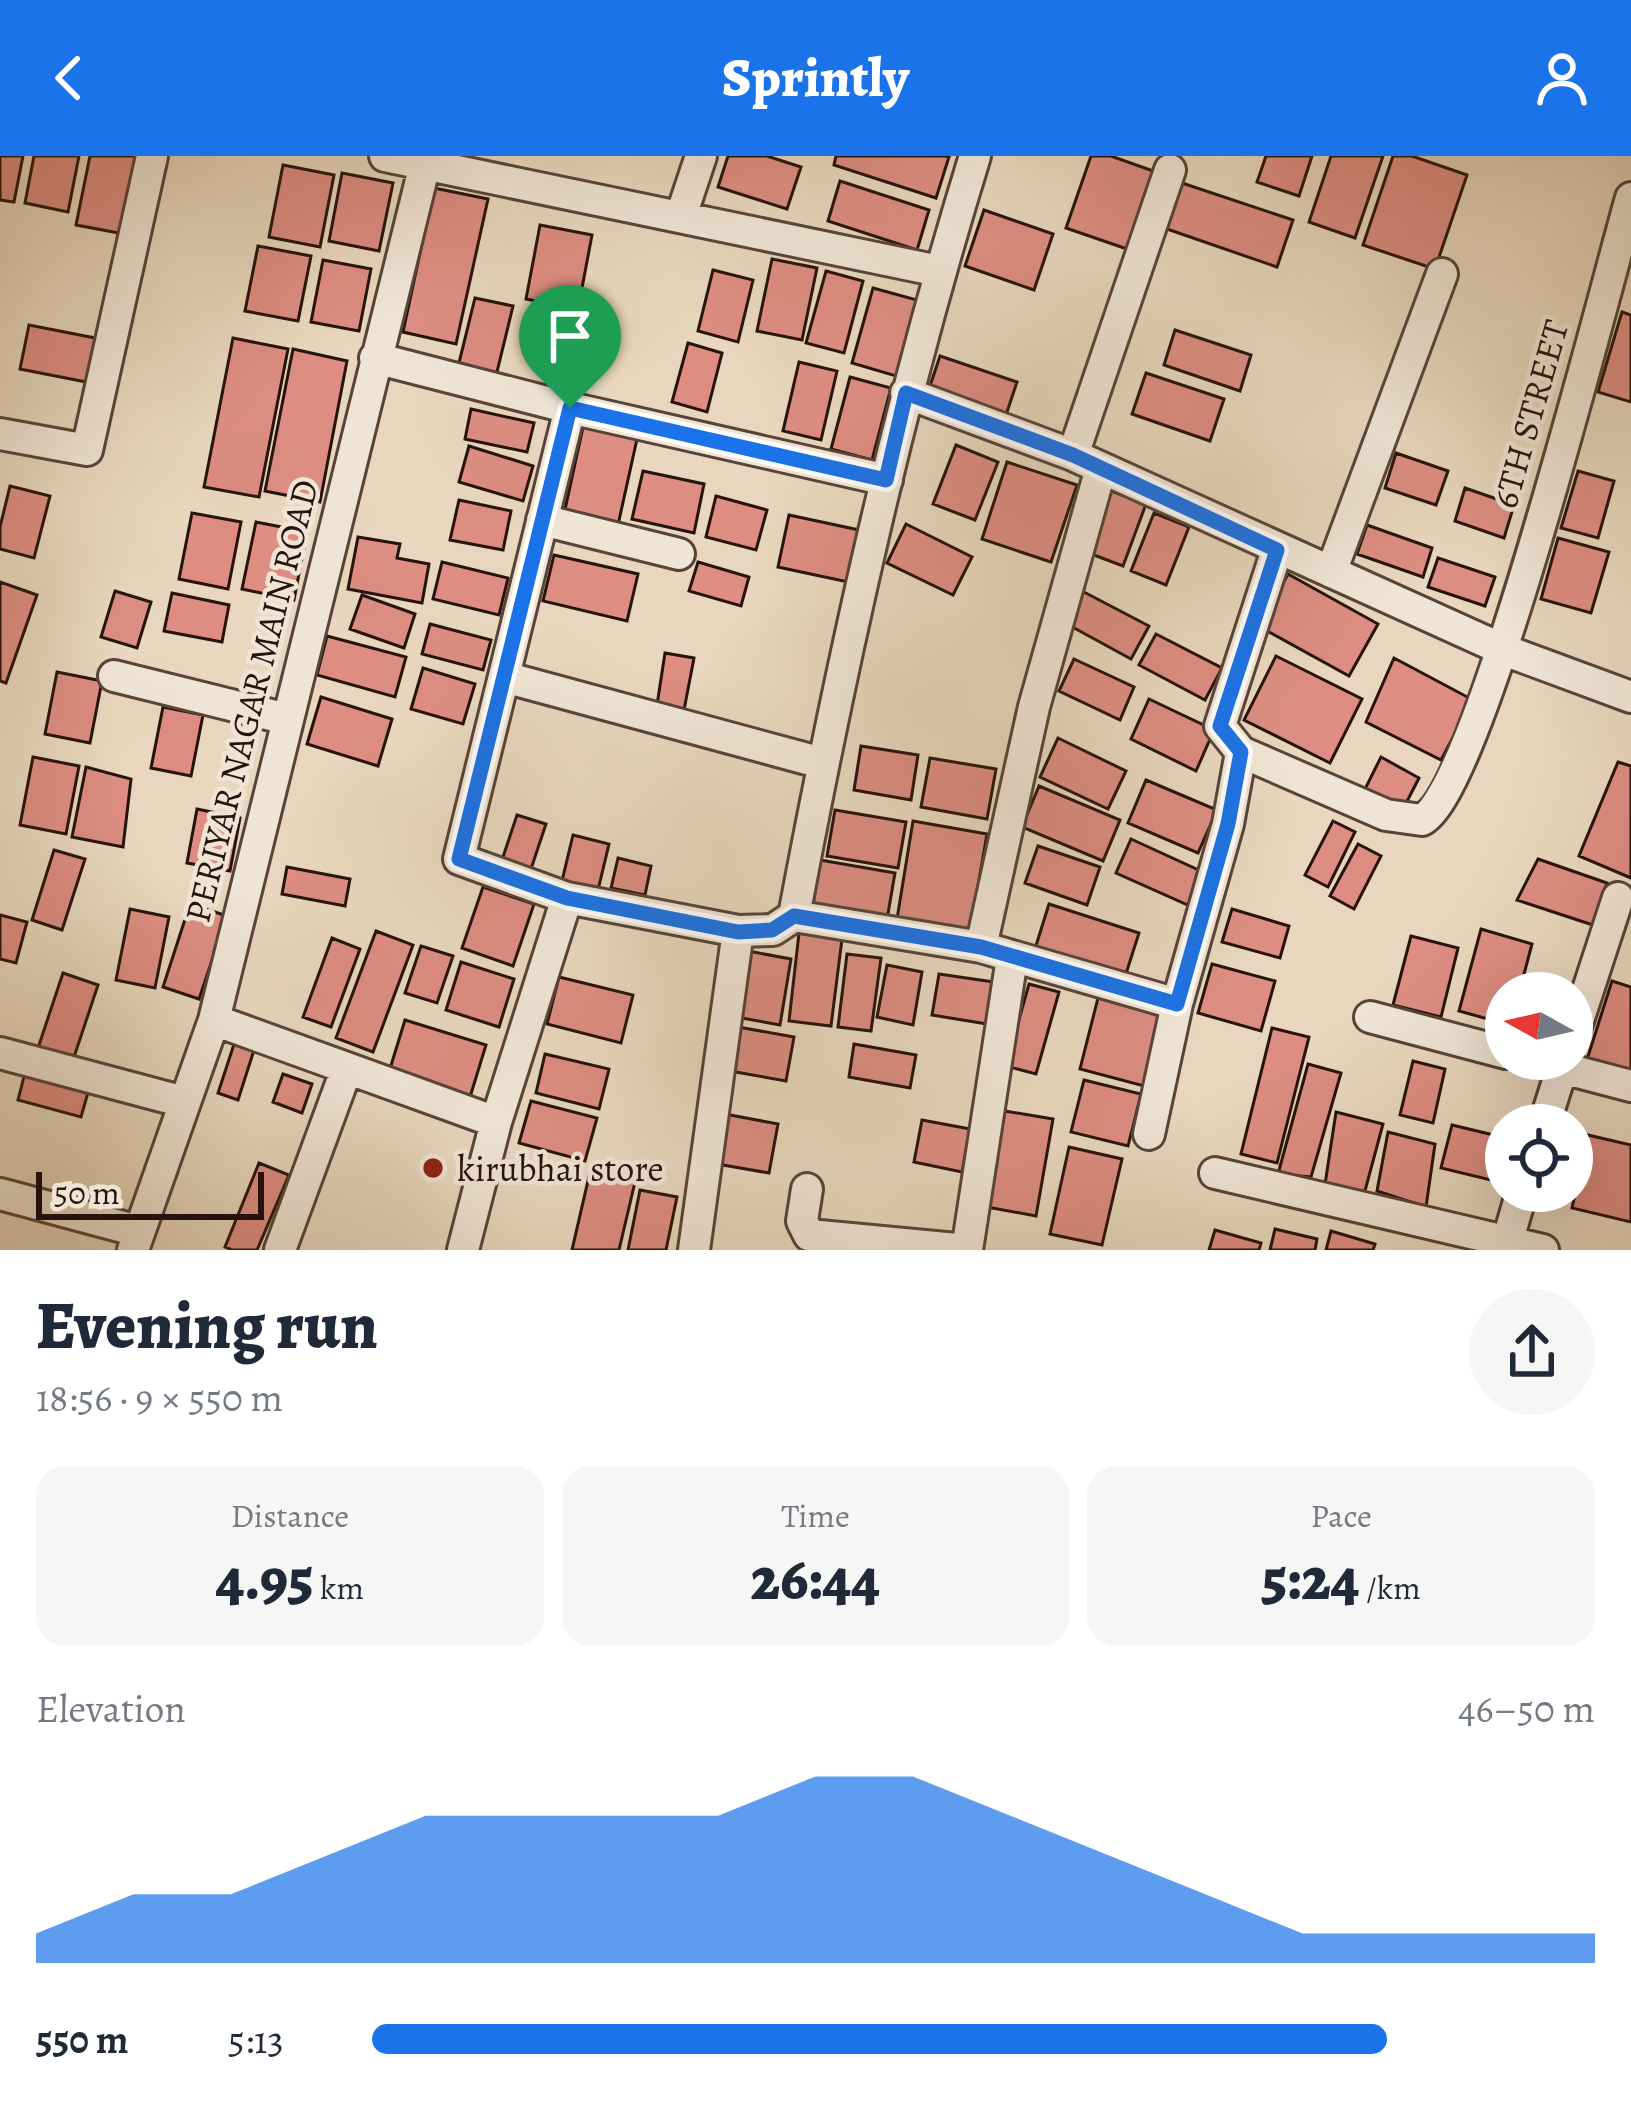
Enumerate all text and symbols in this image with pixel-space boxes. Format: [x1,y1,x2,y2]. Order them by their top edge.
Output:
text: Sprintly [722,41,909,115]
icon: back [36,45,102,111]
icon: person [1529,45,1595,111]
pin [519,285,621,408]
icon: arrive [537,303,603,369]
street label: 6TH STREET [1480,314,1580,514]
street label: PERIYAR NAGAR MAIN ROAD [172,475,330,927]
north arrow [1485,972,1593,1080]
map controls [1485,972,1593,1212]
button: locate [1485,1104,1593,1212]
place label: kirubhai store [457,1144,664,1193]
marker: kirubhai store [420,1155,446,1181]
scale bar [36,1166,264,1219]
text: 50 m [54,1170,120,1215]
text: Evening run [36,1281,378,1371]
button: share [1469,1289,1595,1415]
text: 18:56 · 9 × 550 m [36,1371,283,1424]
text: Distance [231,1493,349,1538]
text: Time [781,1493,850,1538]
text: Pace [1311,1493,1372,1538]
text: 4.95 [216,1538,314,1620]
text: 26:44 [751,1538,880,1620]
text: 5:24 [1262,1538,1359,1620]
text: km [314,1565,364,1610]
text: /km [1359,1565,1421,1610]
text: Elevation [36,1682,186,1735]
text: 46–50 m [1458,1682,1595,1735]
text: 550 m [36,2013,128,2066]
text: 5:13 [228,2013,284,2066]

